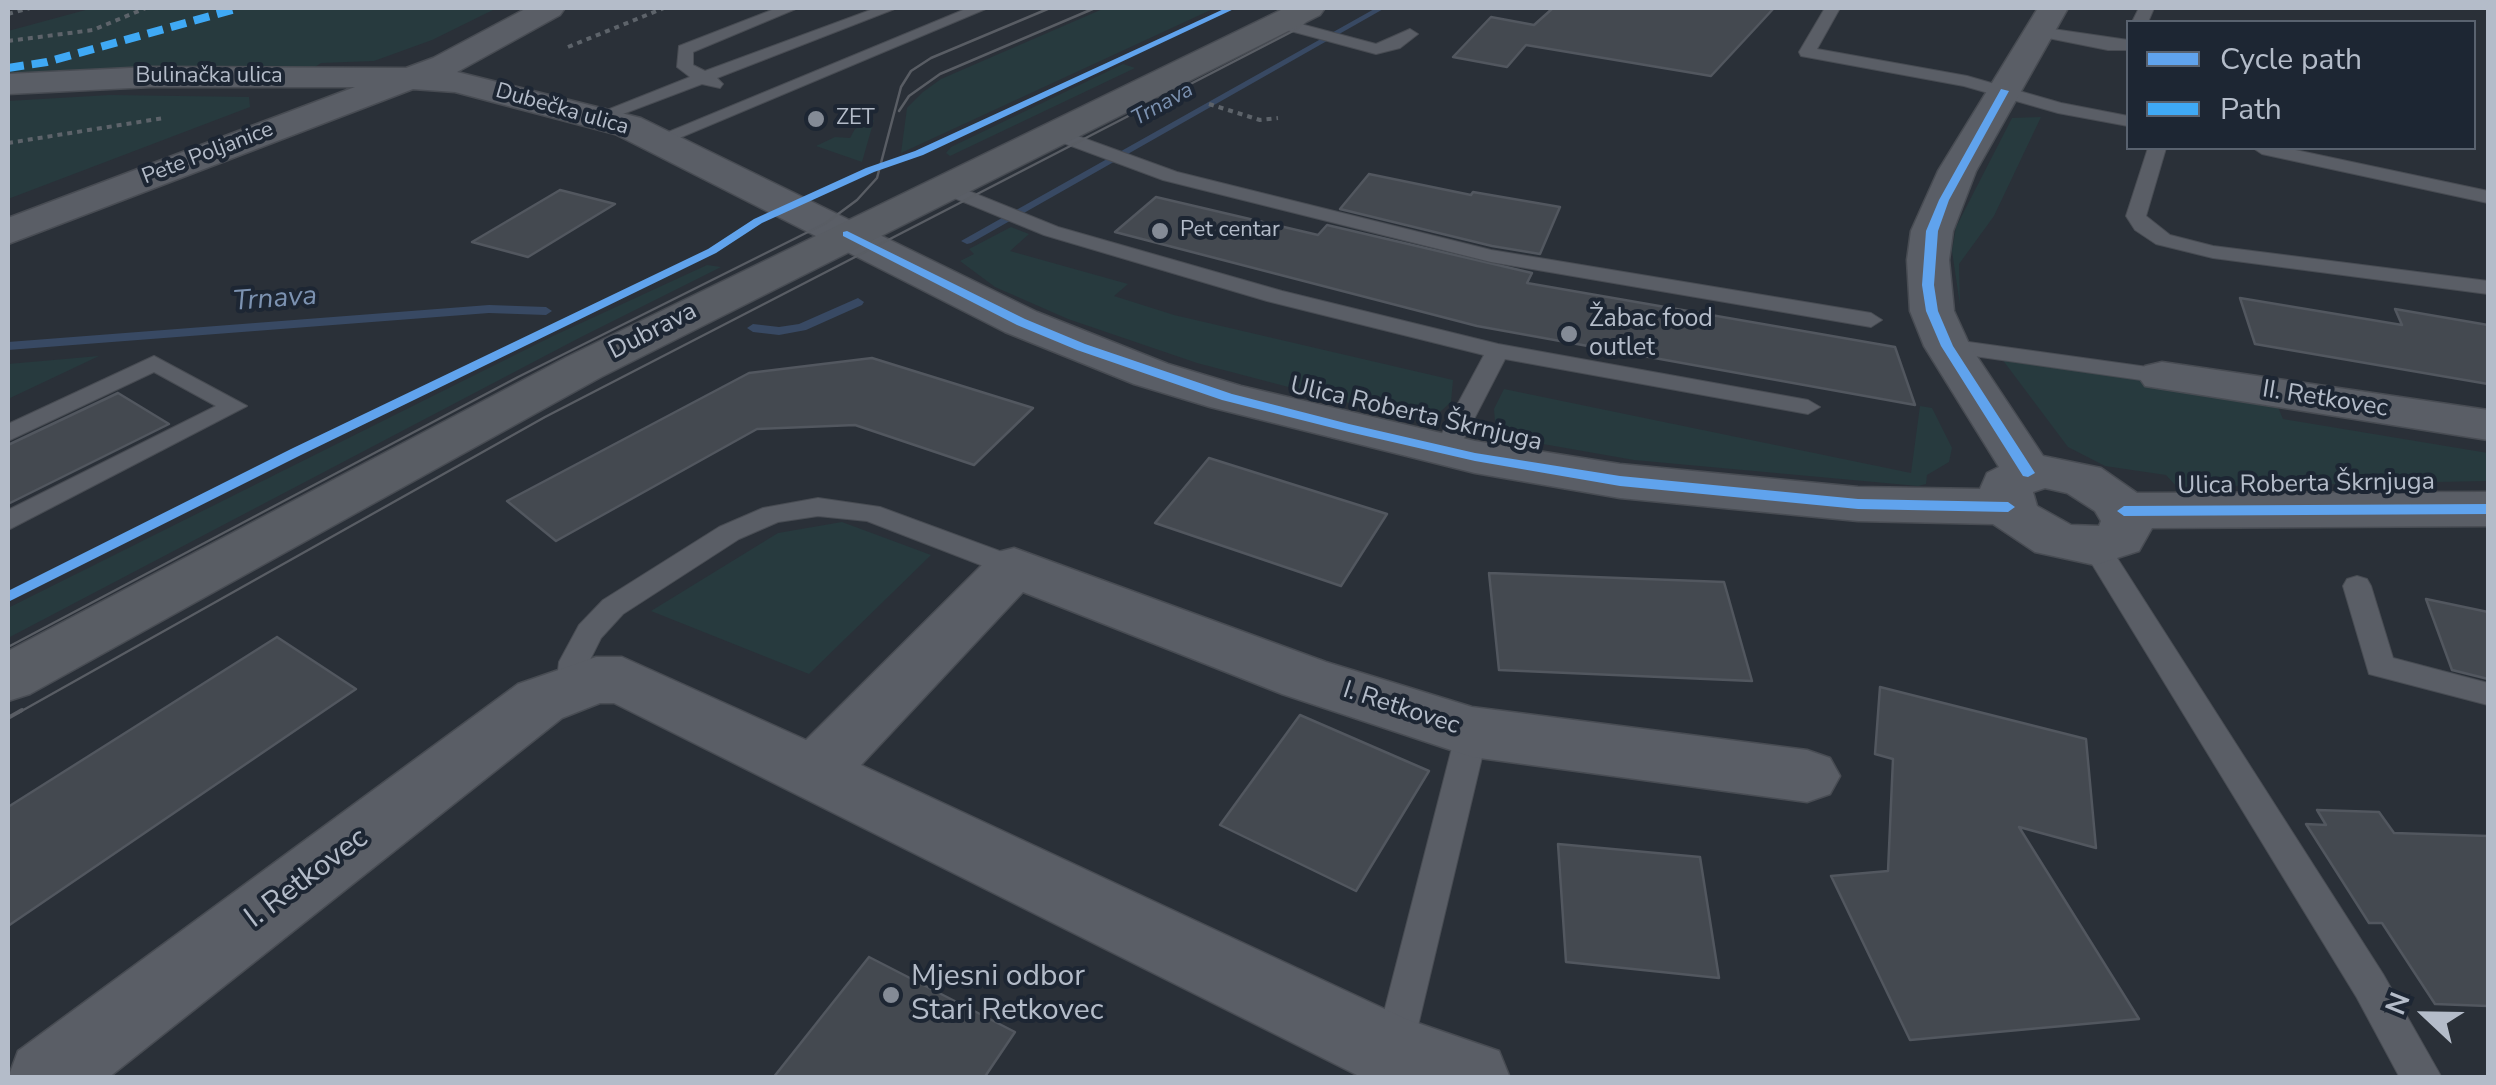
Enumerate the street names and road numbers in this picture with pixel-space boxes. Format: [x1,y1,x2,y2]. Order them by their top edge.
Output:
street label: Bulinačka ulica [135,64,283,90]
street label: Dubečka ulica [492,78,632,142]
street label: Pete Poljanice [139,117,277,191]
street label: Dubrava [604,297,702,367]
street label: Ulica Roberta Škrnjuga [1287,371,1545,459]
street label: II. Retkovec [2260,375,2390,425]
street label: Ulica Roberta Škrnjuga [2177,468,2435,502]
street label: I. Retkovec [1339,676,1463,742]
street label: I. Retkovec [238,821,376,937]

